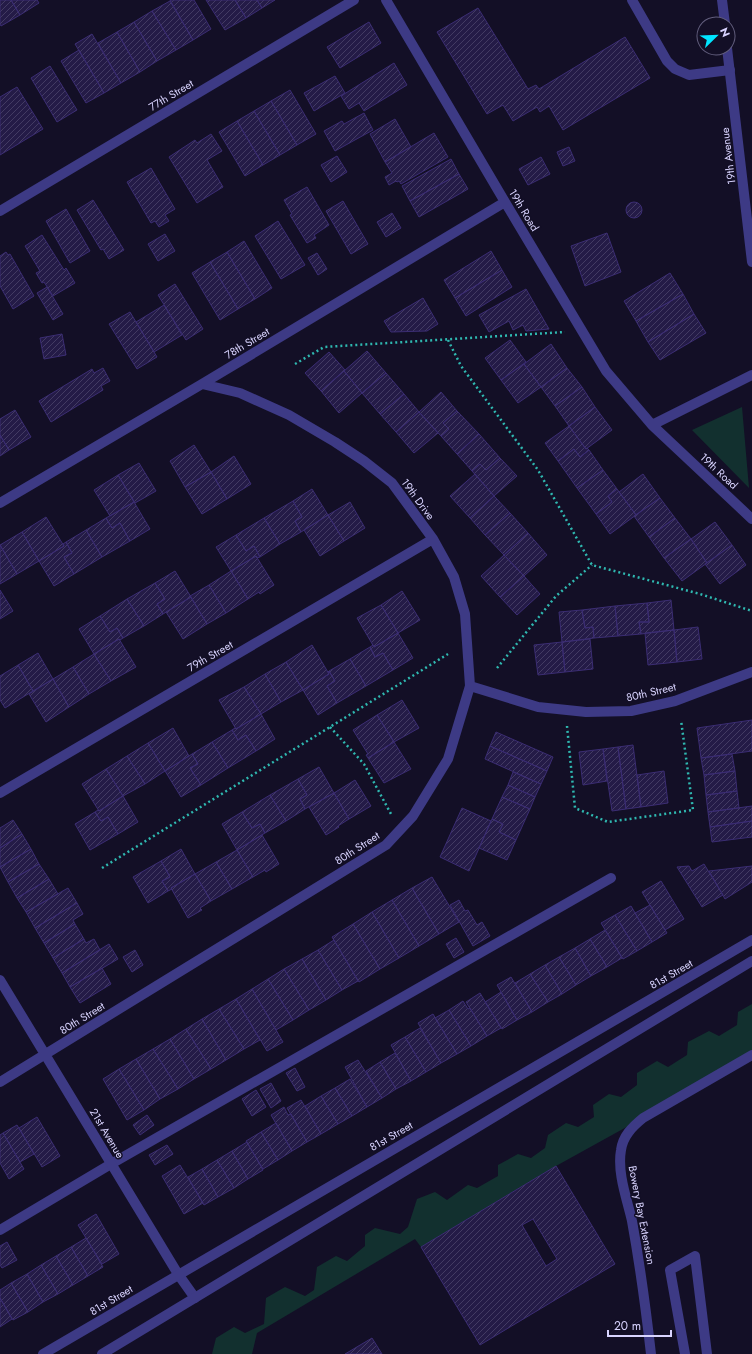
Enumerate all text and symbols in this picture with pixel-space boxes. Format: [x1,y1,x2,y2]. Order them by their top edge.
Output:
north arrow [696,16,736,56]
text: N [716,25,734,39]
street label: 77th Street [146,75,197,115]
street label: 19th Avenue [717,126,739,185]
street label: 19th Road [505,186,543,234]
street label: 78th Street [222,323,273,363]
street label: 19th Road [696,449,742,493]
street label: 19th Drive [398,475,439,523]
street label: 79th Street [184,636,236,675]
street label: 80th Street [625,678,678,705]
street label: 80th Street [331,827,383,868]
street label: 81st Street [646,955,696,993]
street label: 80th Street [56,998,108,1038]
street label: 21st Avenue [86,1105,128,1161]
street label: 81st Street [366,1117,416,1155]
street label: Bowery Bay Extension [625,1164,659,1266]
street label: 81st Street [86,1281,136,1319]
scale bar [608,1312,671,1338]
text: 20 m [614,1317,641,1335]

